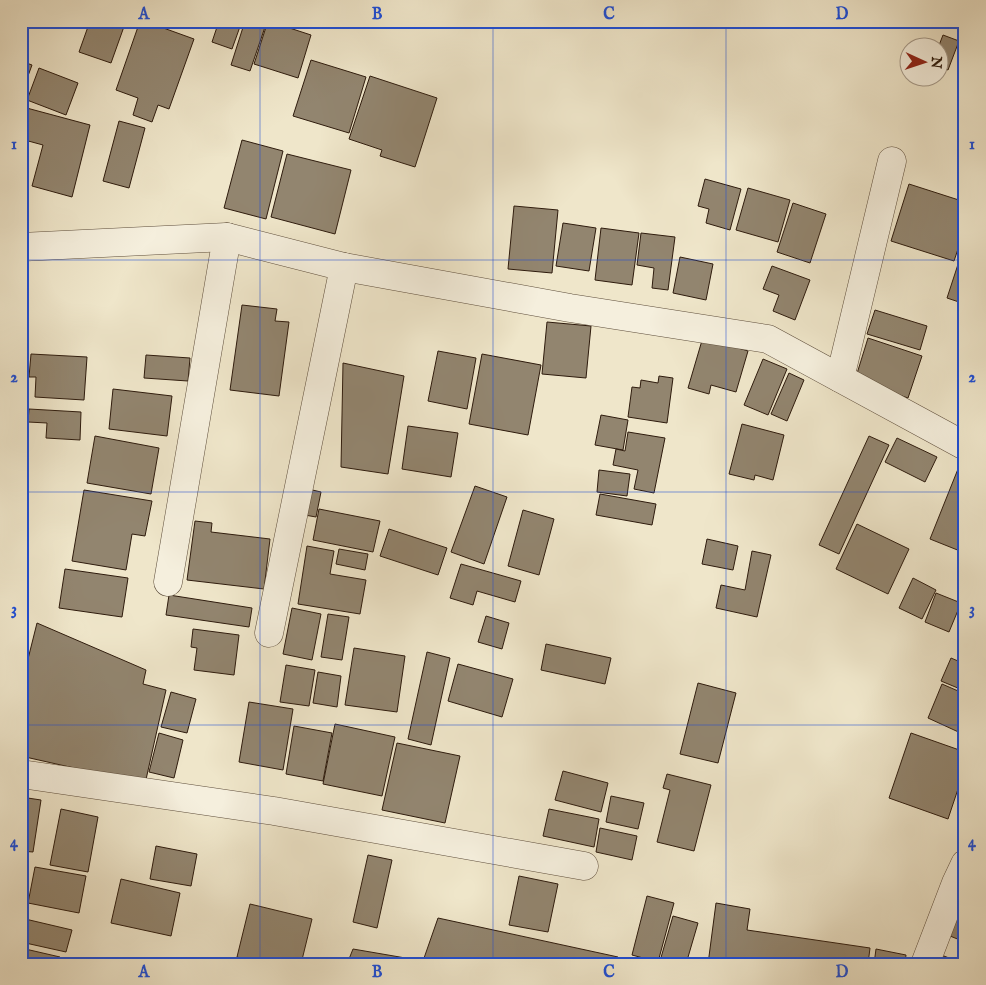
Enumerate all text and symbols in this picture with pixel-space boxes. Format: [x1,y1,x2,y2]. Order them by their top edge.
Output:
text: A [138,5,151,25]
text: B [372,5,383,25]
text: C [603,5,615,25]
text: D [836,5,849,25]
north arrow [898,38,948,88]
text: N [927,55,945,69]
text: 1 [11,135,17,155]
text: 1 [969,135,975,155]
text: 2 [10,368,18,388]
text: 2 [968,368,976,388]
text: 3 [11,600,17,620]
text: 3 [969,600,975,620]
text: 4 [10,833,19,853]
text: 4 [968,833,977,853]
text: A [138,963,151,983]
text: B [372,963,383,983]
text: C [603,963,615,983]
text: D [836,963,849,983]

